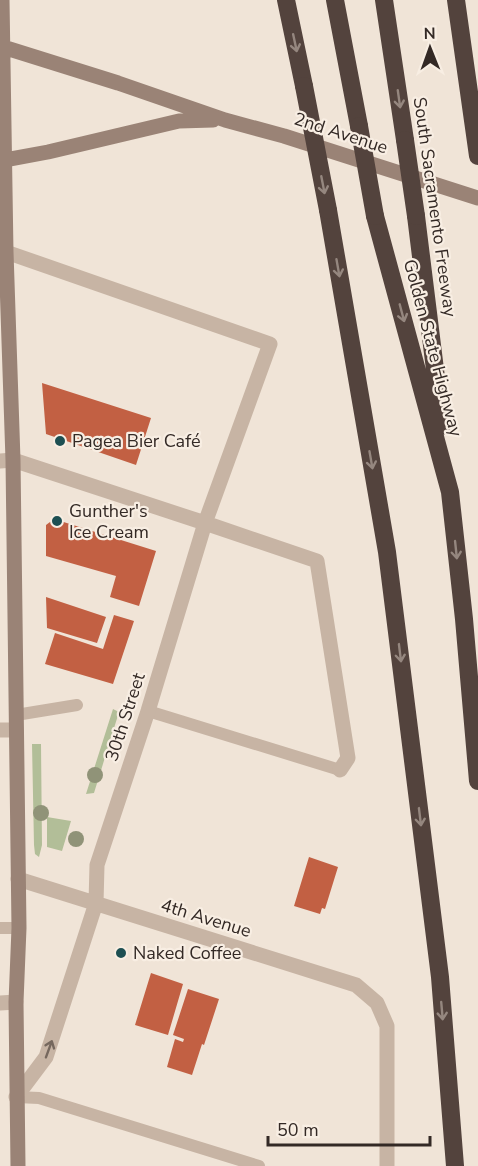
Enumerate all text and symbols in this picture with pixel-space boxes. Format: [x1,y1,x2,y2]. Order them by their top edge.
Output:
north arrow [400,18,460,78]
text: N [424,23,436,45]
one-way arrow [290,33,301,52]
one-way arrow [394,89,405,109]
street label: South Sacramento Freeway [408,95,462,319]
street label: 2nd Avenue [291,107,391,159]
one-way arrow [318,175,329,194]
one-way arrow [333,257,344,277]
street label: Golden State Highway [398,257,468,440]
one-way arrow [396,303,408,322]
place label: Pagea Bier Café [72,429,200,453]
marker: Pagea Bier Café [53,434,67,448]
one-way arrow [366,449,377,469]
place label: Gunther's Ice Cream [69,499,149,544]
marker: Gunther's Ice Cream [50,514,64,528]
one-way arrow [451,539,462,559]
one-way arrow [394,642,405,662]
street label: 30th Street [99,669,151,764]
one-way arrow [414,807,425,826]
street label: 4th Avenue [158,893,254,943]
place label: Naked Coffee [133,941,241,965]
marker: Naked Coffee [114,946,128,960]
one-way arrow [437,1000,448,1020]
one-way arrow [44,1040,55,1059]
scale bar [268,1109,430,1147]
text: 50 m [277,1118,319,1142]

